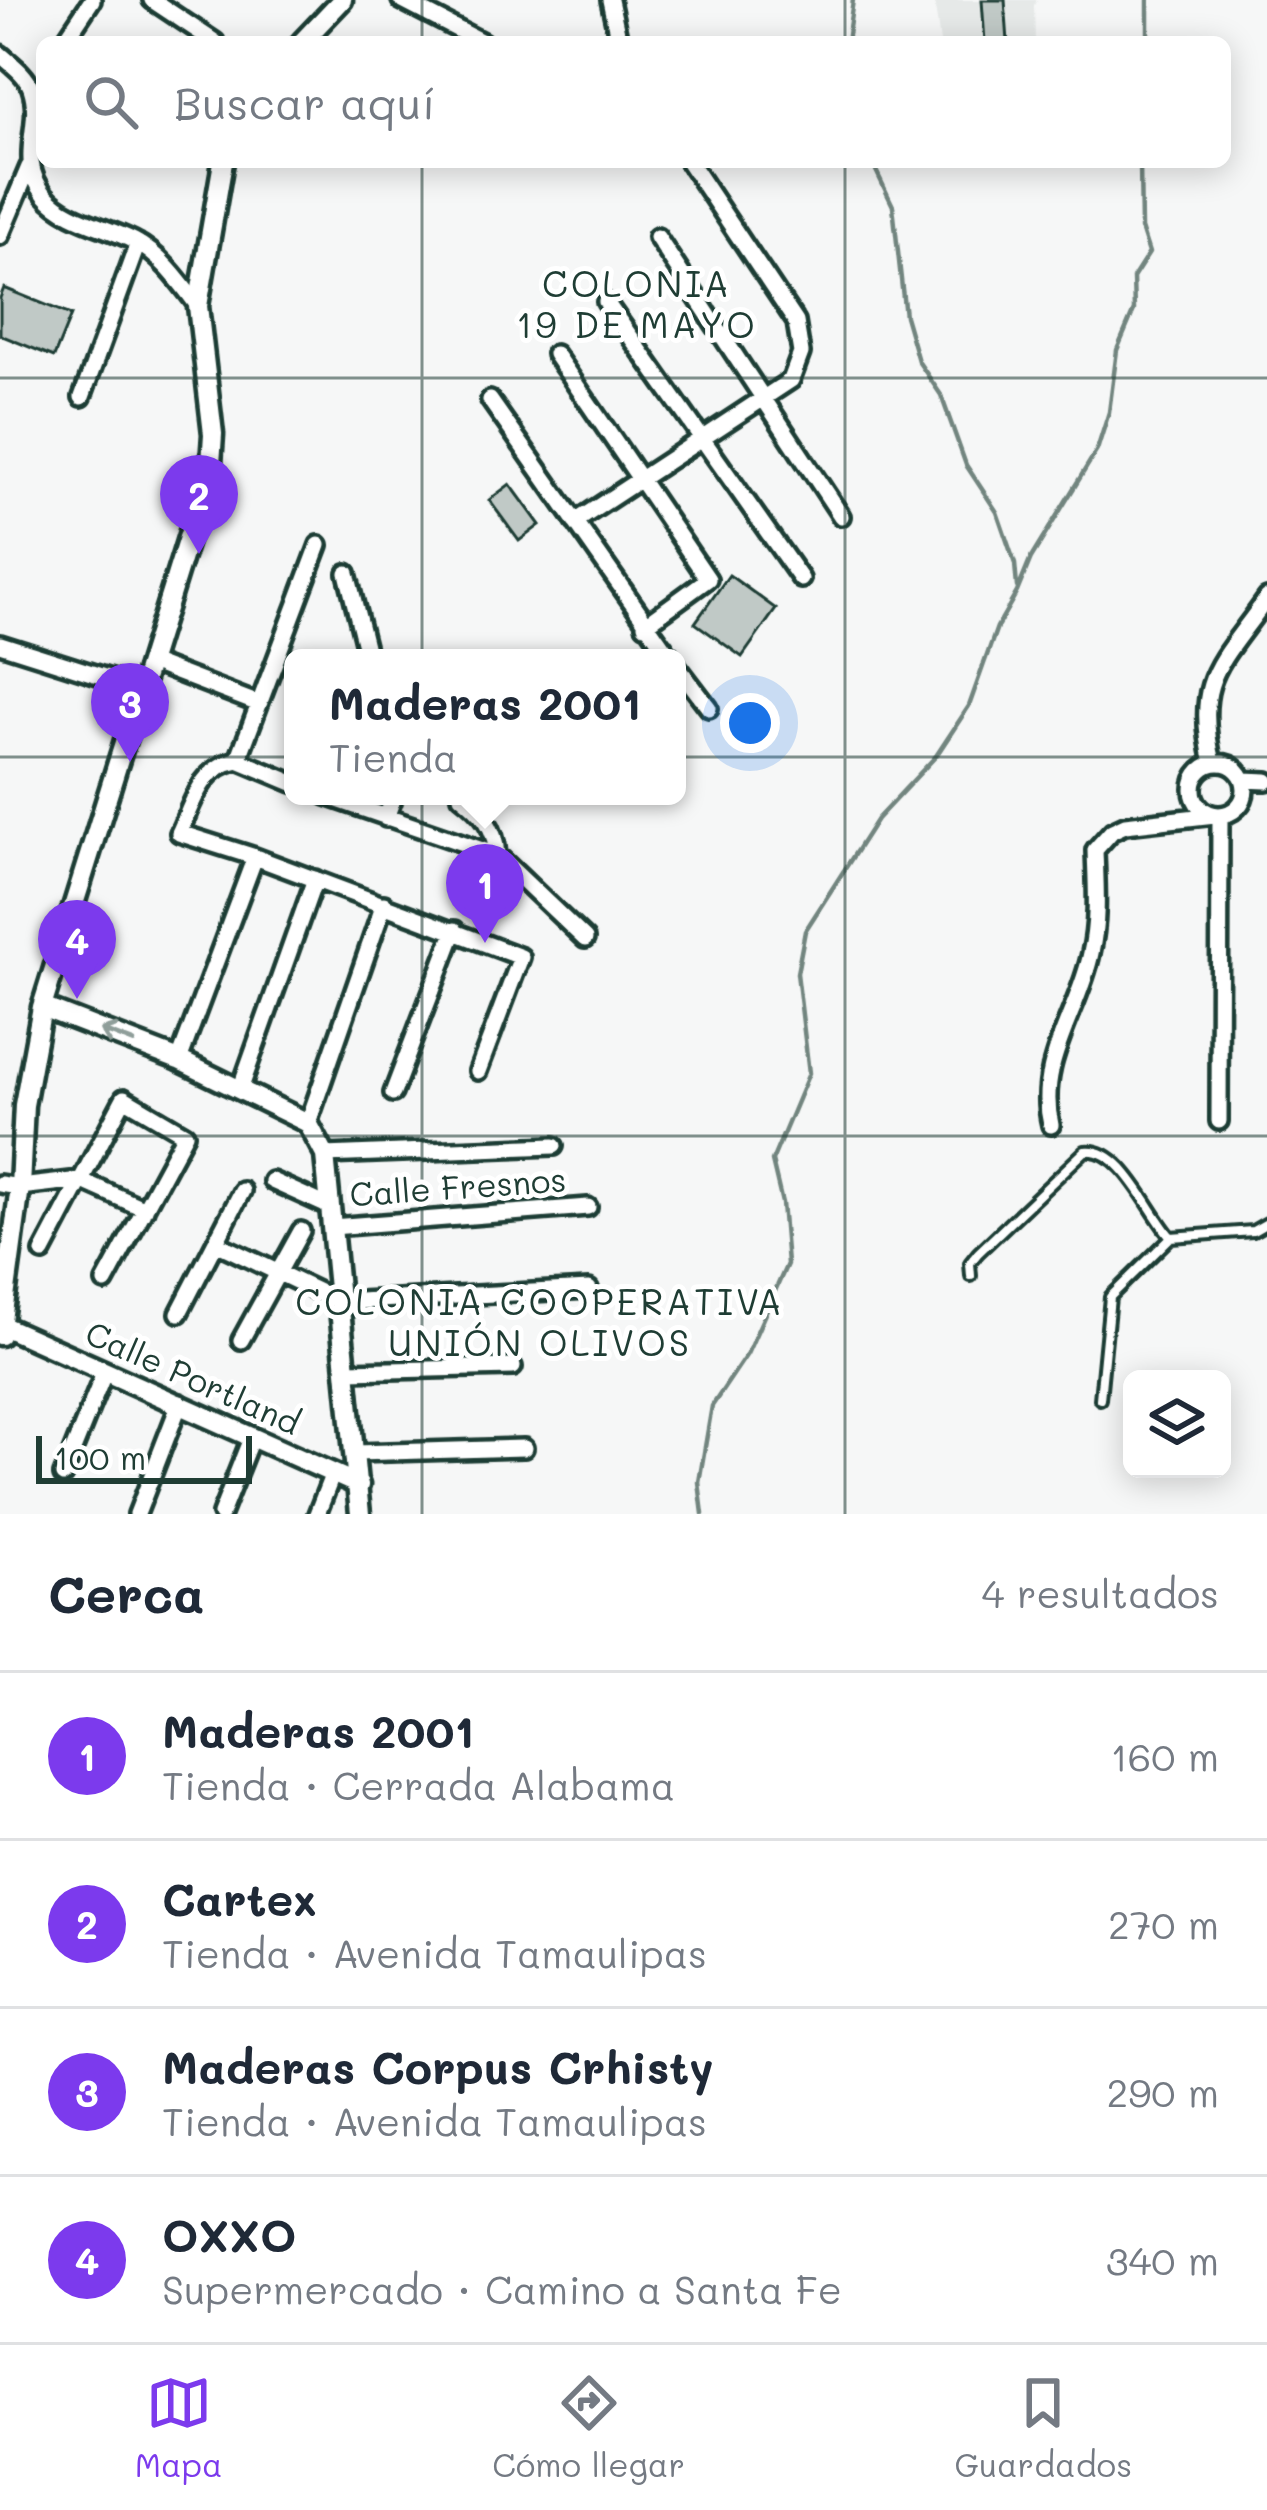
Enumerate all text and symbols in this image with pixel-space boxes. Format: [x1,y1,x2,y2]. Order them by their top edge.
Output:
search box [36,36,1231,168]
icon: search [78,69,144,135]
text: Buscar aquí [174,73,436,131]
district label: COLONIA 19 DE MAYO [516,259,758,347]
pin: 2 [160,455,238,554]
popup [284,649,686,805]
pin: 3 [91,663,169,762]
text: Maderas 2001 [329,673,641,731]
your location [720,693,780,753]
text: Tienda [329,731,457,782]
pin: 1 [446,844,524,943]
pin: 4 [38,900,116,999]
one-way arrow [99,1023,136,1045]
street label: Calle Fresnos [348,1156,568,1215]
district label: COLONIA COOPERATIVA UNIÓN OLIVOS [295,1277,785,1365]
street label: Calle Portland [80,1310,308,1443]
map controls [1123,1370,1231,1478]
button: layers [1123,1370,1231,1478]
scale bar [36,1430,252,1483]
text: 100 m [54,1435,146,1478]
text: Cerca [48,1559,205,1626]
text: 4 resultados [982,1567,1219,1618]
text: Maderas 2001 [162,1701,474,1759]
text: 1 [78,1730,96,1781]
text: 160 m [1110,1730,1219,1781]
text: Tienda · Cerrada Alabama [162,1759,675,1810]
text: Cartex [162,1869,317,1927]
text: 2 [76,1898,98,1949]
text: 270 m [1108,1898,1219,1949]
text: Tienda · Avenida Tamaulipas [162,1927,707,1978]
text: Maderas Corpus Crhisty [162,2037,714,2095]
text: 3 [75,2066,99,2117]
text: 290 m [1107,2066,1219,2117]
text: Tienda · Avenida Tamaulipas [162,2095,707,2146]
text: OXXO [162,2205,297,2263]
text: 4 [75,2234,99,2285]
text: 340 m [1106,2234,1219,2285]
text: Supermercado · Camino a Santa Fe [162,2263,842,2314]
tab: Mapa [135,2370,223,2485]
tab: Cómo llegar [492,2370,685,2485]
tab: Guardados [955,2370,1132,2485]

